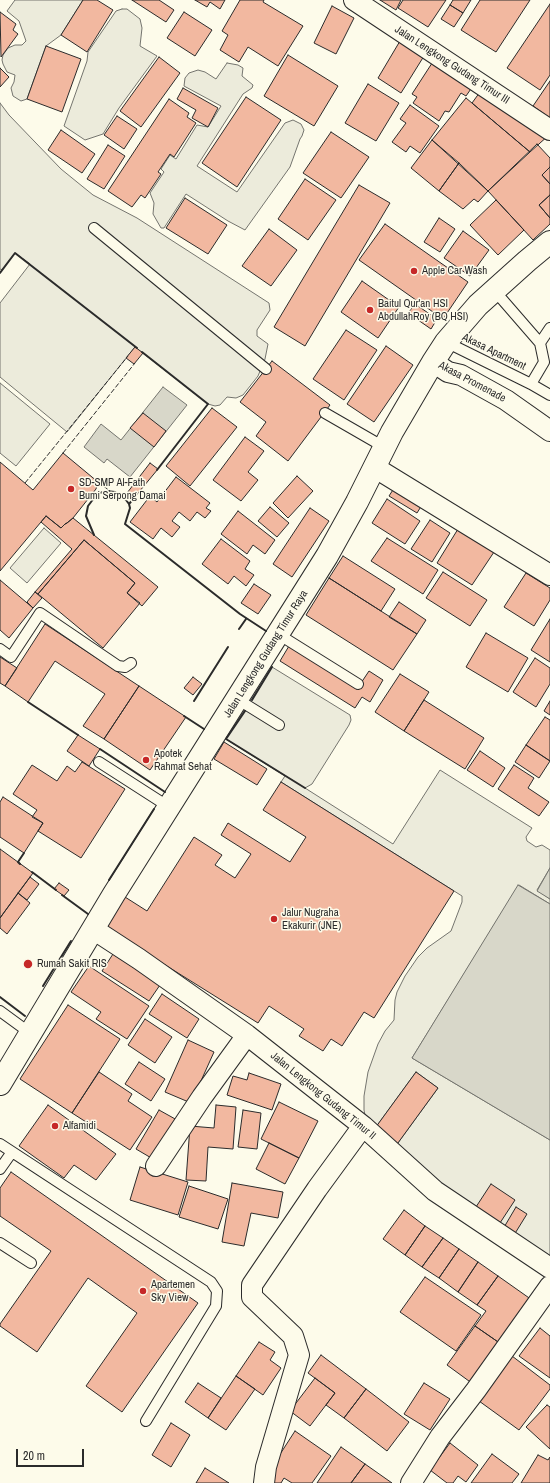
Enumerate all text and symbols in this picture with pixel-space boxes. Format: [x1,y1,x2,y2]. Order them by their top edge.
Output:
street label: Jalan Lengkong Gudang Timur III [392,23,512,107]
place label: Apple Car Wash [422,264,487,278]
marker: Apple Car Wash [409,266,419,276]
place label: Baitul Qur'an HSI AbdullahRoy (BQ HSI) [378,297,468,323]
marker: Baitul Qur'an HSI AbdullahRoy (BQ HSI) [365,305,375,315]
street label: Akasa Apartment [460,331,528,373]
street label: Akasa Promenade [436,359,508,405]
place label: SD-SMP Al-Fath Bumi Serpong Damai [79,476,166,502]
marker: SD-SMP Al-Fath Bumi Serpong Damai [66,484,76,494]
street label: Jalan Lengkong Gudang Timur Raya [221,588,311,720]
place label: Apotek Rahmat Sehat [154,747,212,773]
marker: Apotek Rahmat Sehat [141,755,151,765]
place label: Jalur Nugraha Ekakurir (JNE) [282,906,341,932]
marker: Jalur Nugraha Ekakurir (JNE) [269,914,279,924]
place label: Rumah Sakit RIS [37,957,107,971]
marker: Rumah Sakit RIS [22,958,34,970]
street label: Jalan Lengkong Gudang Timur II [268,1049,378,1143]
place label: Alfamidi [63,1119,96,1133]
marker: Alfamidi [50,1121,60,1131]
place label: Apartemen Sky View [151,1278,195,1304]
marker: Apartemen Sky View [138,1286,148,1296]
scale bar [18,1441,86,1467]
text: 20 m [23,1448,45,1464]

